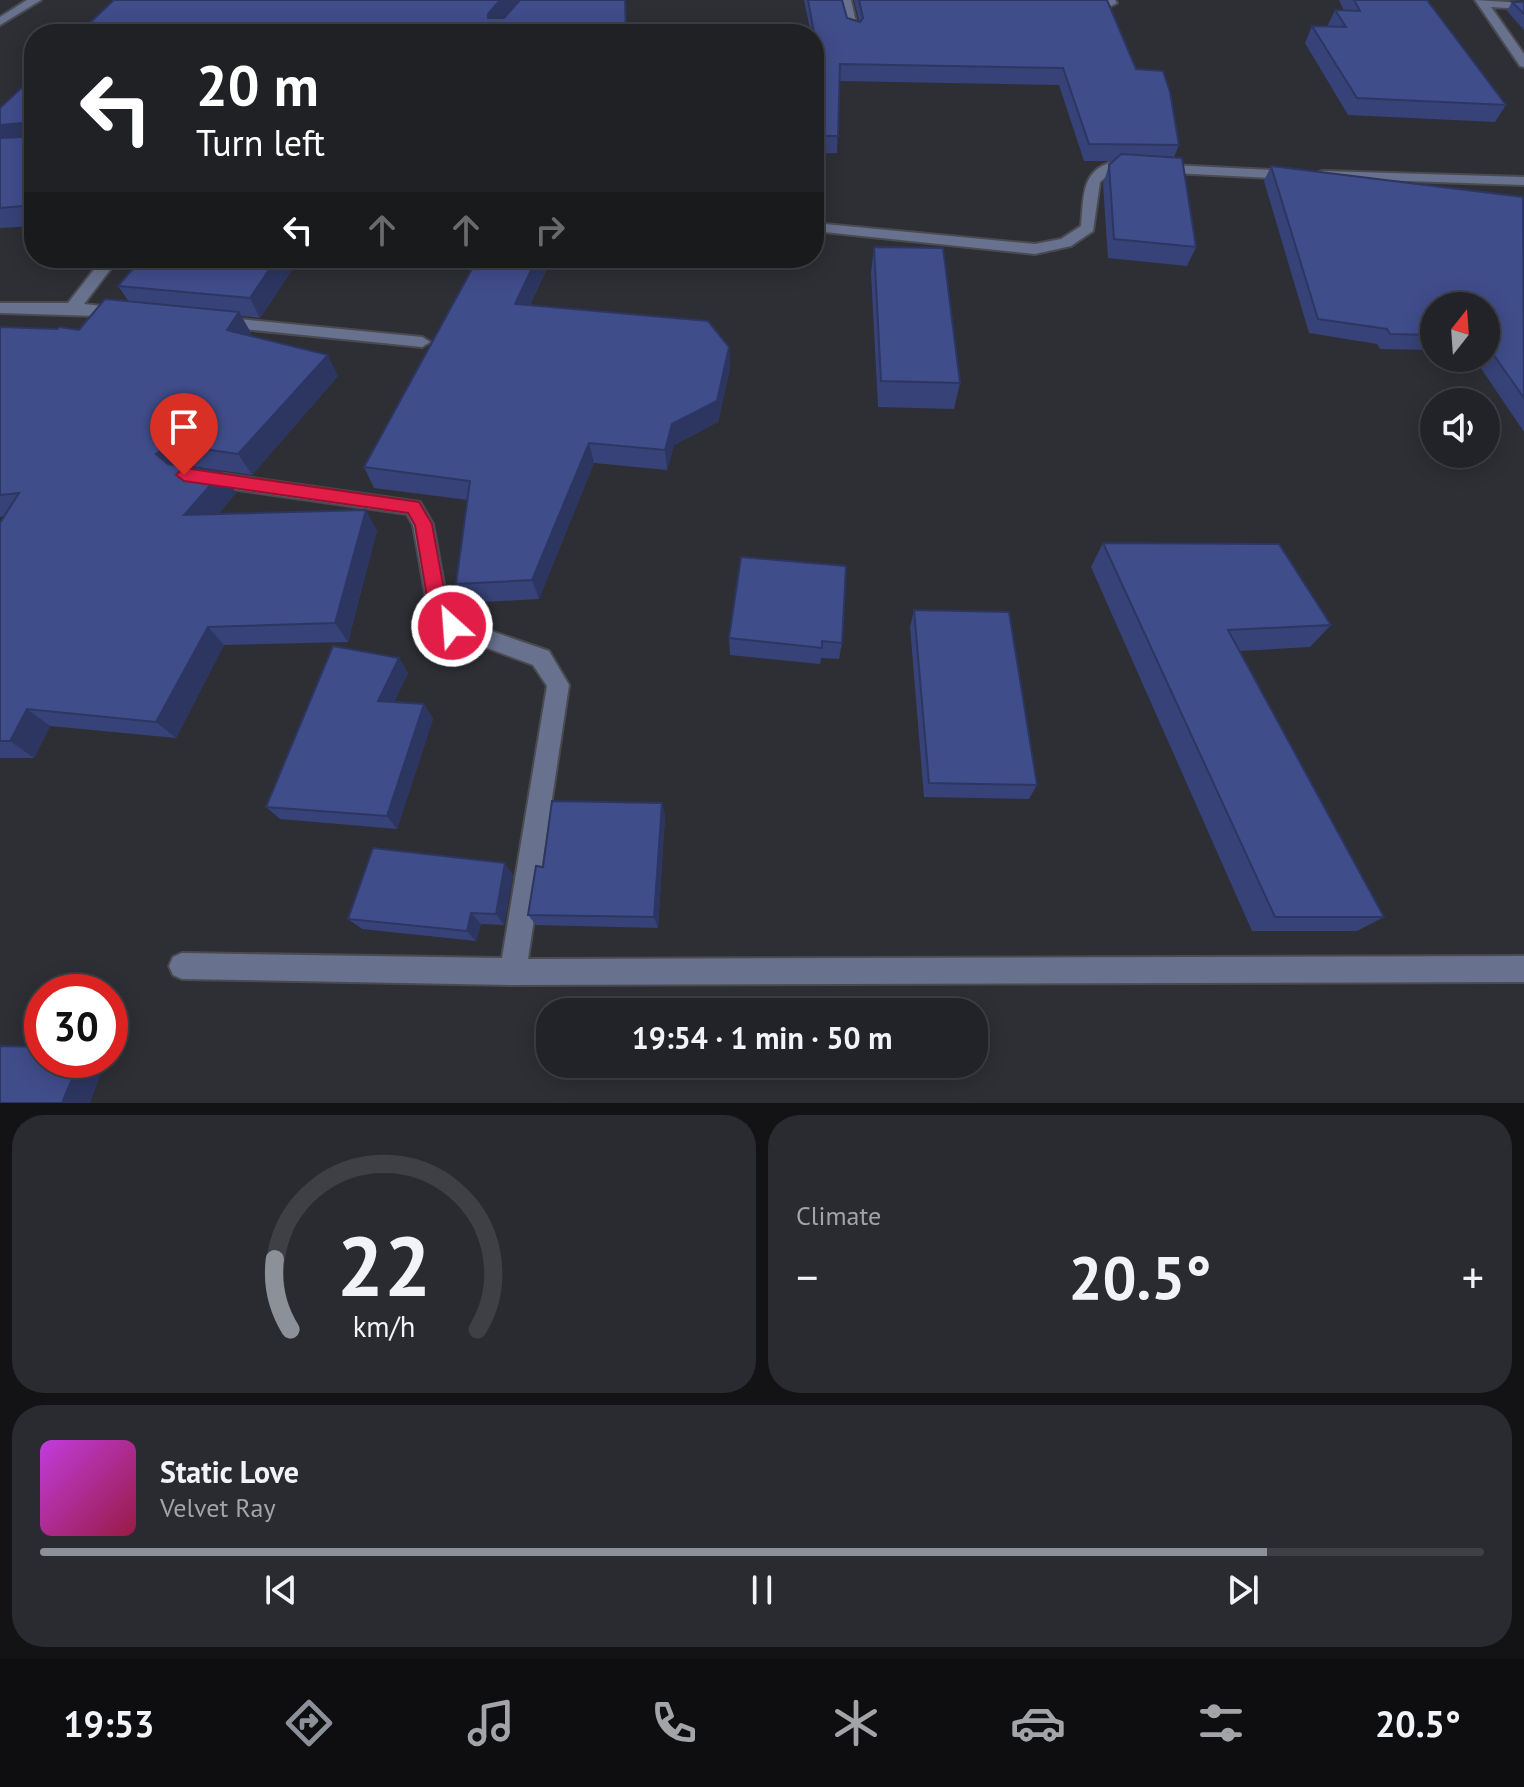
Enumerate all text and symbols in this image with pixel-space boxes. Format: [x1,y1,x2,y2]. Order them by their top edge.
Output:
text: 20 m [196,49,319,121]
icon: left [64,56,168,160]
text: Turn left [196,119,325,166]
icon: left [276,208,320,252]
icon: ahead [360,208,404,252]
icon: ahead [444,208,488,252]
icon: right [528,208,572,252]
north arrow [1420,292,1500,372]
map controls [1420,292,1500,468]
button: sound [1420,388,1500,468]
pin [150,393,218,475]
icon: arrive [162,405,206,449]
position arrow [410,584,494,668]
speed limit sign: 30 [24,974,128,1078]
text: 19:54 · 1 min · 50 m [632,1018,892,1057]
text: Climate [796,1199,881,1232]
text: 22 [337,1211,431,1319]
text: 20.5° [1068,1238,1212,1316]
text: − [796,1248,818,1305]
text: + [1462,1248,1484,1305]
text: km/h [353,1308,415,1345]
text: Static Love [160,1452,299,1491]
text: Velvet Ray [160,1491,276,1524]
icon: previous [259,1568,303,1612]
icon: pause [740,1568,784,1612]
icon: next [1221,1568,1265,1612]
icon: directions [281,1695,337,1751]
icon: music [463,1695,519,1751]
icon: phone [646,1695,702,1751]
icon: climate [828,1695,884,1751]
icon: car [1010,1695,1066,1751]
icon: filters [1193,1695,1249,1751]
text: 19:53 [63,1700,155,1747]
text: 20.5° [1375,1700,1461,1747]

